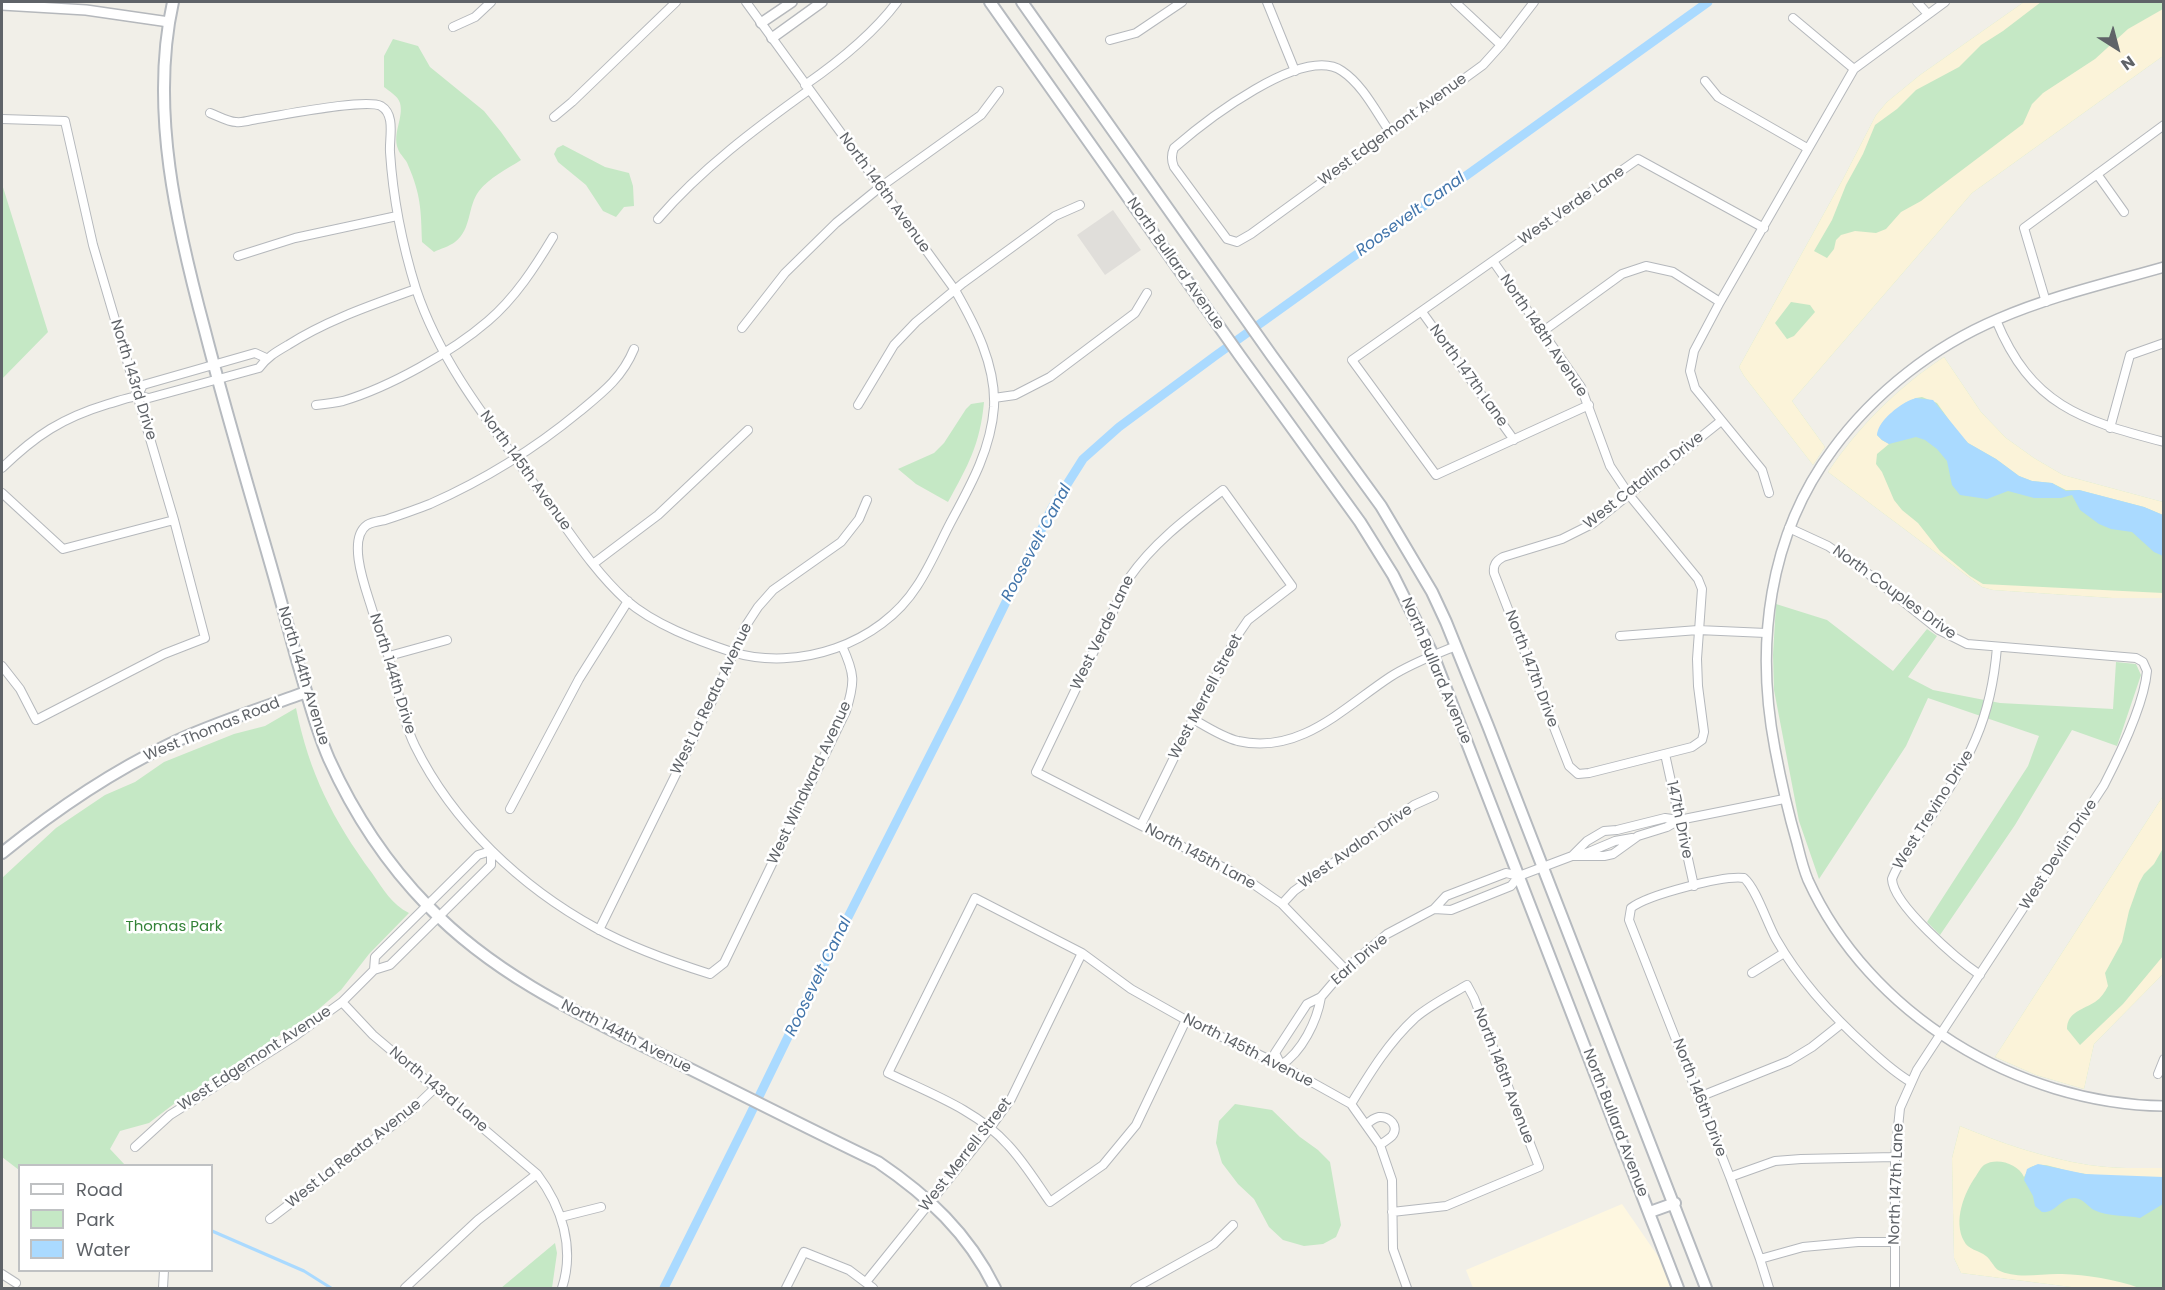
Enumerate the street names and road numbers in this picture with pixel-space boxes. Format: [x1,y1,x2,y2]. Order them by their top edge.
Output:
street label: West Edgemont Avenue [1315,70,1471,190]
street label: North 146th Avenue [834,129,934,257]
street label: West Verde Lane [1516,163,1628,249]
street label: North Bullard Avenue [1123,194,1227,334]
street label: North 148th Avenue [1495,271,1591,401]
street label: North 143rd Drive [106,317,160,443]
street label: North 147th Lane [1425,321,1511,431]
street label: North 145th Avenue [475,408,575,534]
street label: West Catalina Drive [1580,429,1708,533]
street label: North Couples Drive [1829,542,1959,644]
street label: West Verde Lane [1067,573,1139,693]
street label: North Bullard Avenue [1397,595,1475,747]
street label: North 144th Avenue [273,605,333,747]
street label: North 147th Drive [1500,608,1562,730]
street label: North 144th Drive [365,612,419,736]
street label: West La Reata Avenue [667,620,757,778]
street label: West Merrell Street [1165,631,1247,763]
street label: West Thomas Road [141,695,283,765]
street label: West Windward Avenue [764,699,856,867]
street label: West Trevino Drive [1890,747,1978,873]
street label: 147th Drive [1662,779,1696,861]
street label: West Devlin Drive [2017,796,2101,914]
street label: West Avalon Drive [1296,801,1416,893]
street label: North 145th Lane [1141,820,1259,894]
street label: Earl Drive [1328,931,1392,989]
street label: North 144th Avenue [558,996,694,1078]
street label: West Edgemont Avenue [175,1003,335,1115]
street label: North 146th Avenue [1469,1006,1537,1146]
street label: North 145th Avenue [1180,1010,1316,1092]
street label: North 146th Drive [1668,1036,1730,1160]
street label: North 143rd Lane [385,1044,491,1136]
street label: North Bullard Avenue [1578,1046,1652,1200]
street label: West Merrell Street [916,1095,1016,1215]
street label: West La Reata Avenue [283,1096,425,1212]
street label: North 147th Lane [1886,1123,1908,1245]

